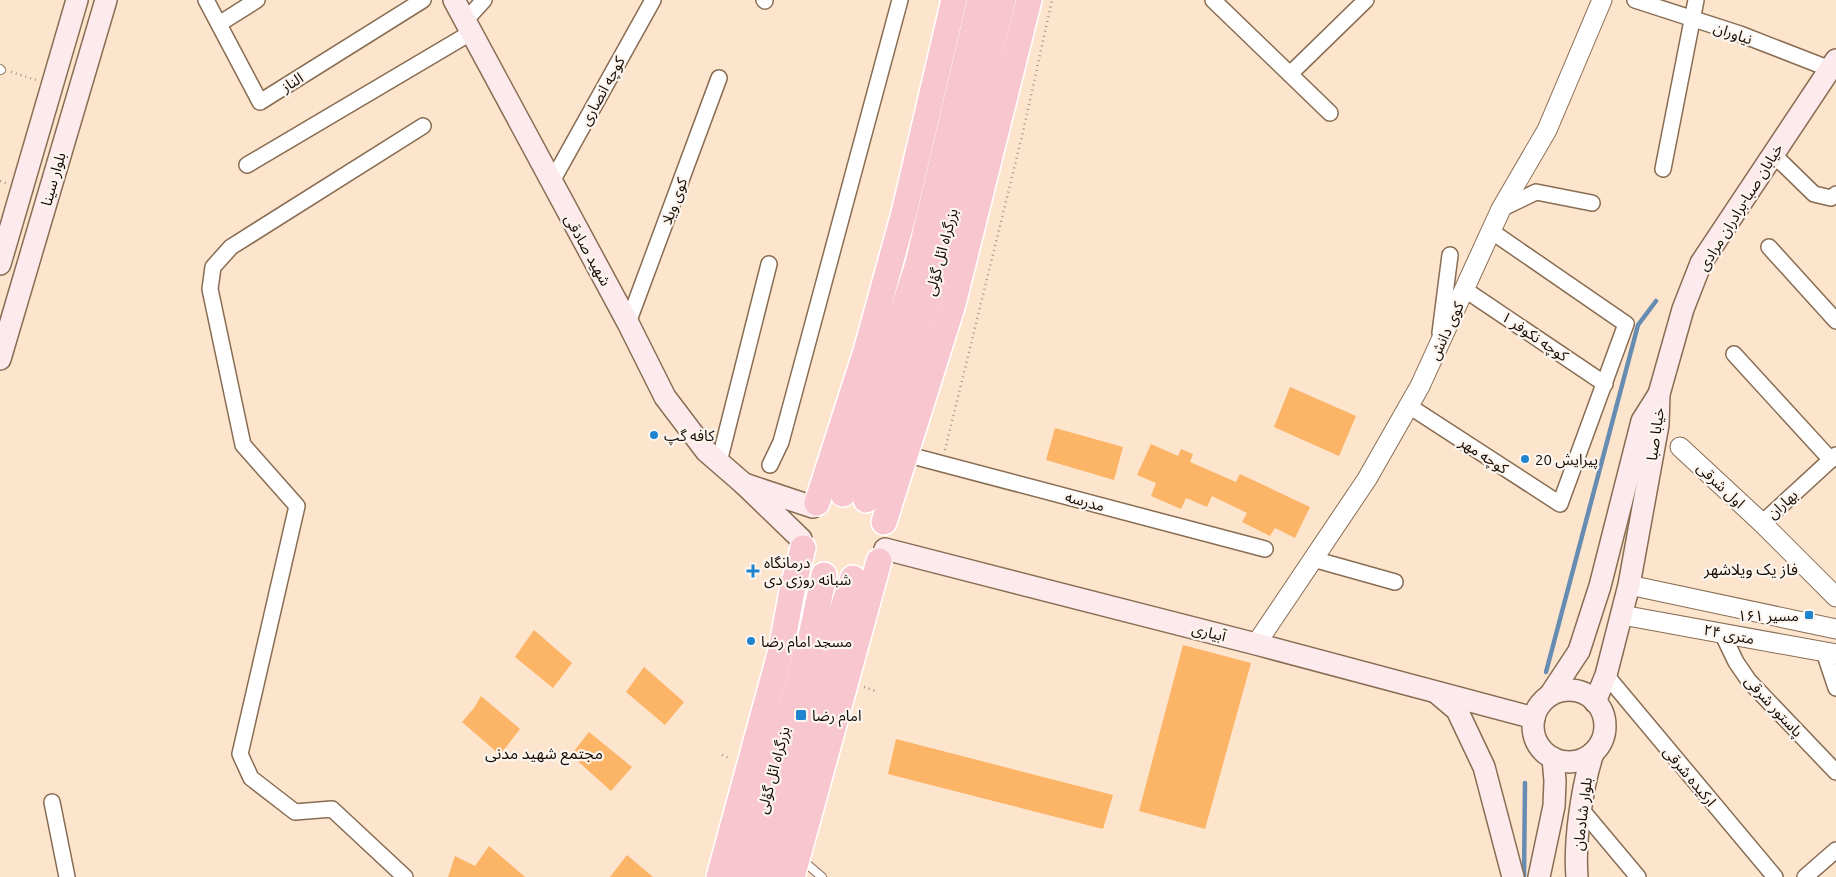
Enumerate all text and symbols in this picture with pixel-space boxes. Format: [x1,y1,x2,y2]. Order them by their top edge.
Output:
street label: نیاوران [1711,19,1755,48]
street label: کوچه انصاری [576,53,630,129]
street label: الناز [277,69,307,97]
street label: خیابان صبا-برادران مرادی [1694,140,1787,274]
street label: بلوار سینا [37,150,70,208]
street label: کوی ویلا [658,175,691,227]
street label: بزرگراه ائل گؤلی [921,206,962,298]
street label: شهید صادقی [560,211,615,289]
street label: کوی دانش [1425,299,1468,363]
street label: کوچه نکوفر ۱ [1498,308,1572,367]
street label: خیابا صبا [1643,406,1667,462]
place label: کافه گپ [664,427,715,446]
marker: کافه گپ [648,429,660,441]
street label: کوچه مهر [1455,433,1512,479]
place label: پیرایش 20 [1535,451,1598,470]
marker: پیرایش 20 [1519,453,1531,465]
street label: اول شرقی [1693,459,1748,512]
street label: بهاران [1763,486,1801,523]
street label: مدرسه [1063,488,1107,515]
place label: درمانگاه شبانه روزی دی [764,554,851,589]
district label: فاز یک ویلاشهر [1703,560,1798,579]
marker: درمانگاه شبانه روزی دی [746,564,760,578]
place label: مسیر ۱۶۱ [1738,607,1799,625]
marker: مسیر ۱۶۱ [1803,609,1815,621]
street label: آبیاری [1190,620,1228,646]
street label: ۲۴ متری [1702,621,1756,648]
place label: مسجد امام رضا [761,633,852,653]
marker: مسجد امام رضا [745,635,757,647]
street label: پاستور شرقی [1740,672,1807,741]
place label: امام رضا [812,707,861,727]
marker: امام رضا [794,708,808,722]
street label: بزرگراه ائل گؤلی [753,724,794,816]
street label: ارکیده شرقی [1659,743,1720,810]
district label: مجتمع شهید مدنی [485,744,603,766]
street label: بلوار شادمان [1569,776,1596,852]

